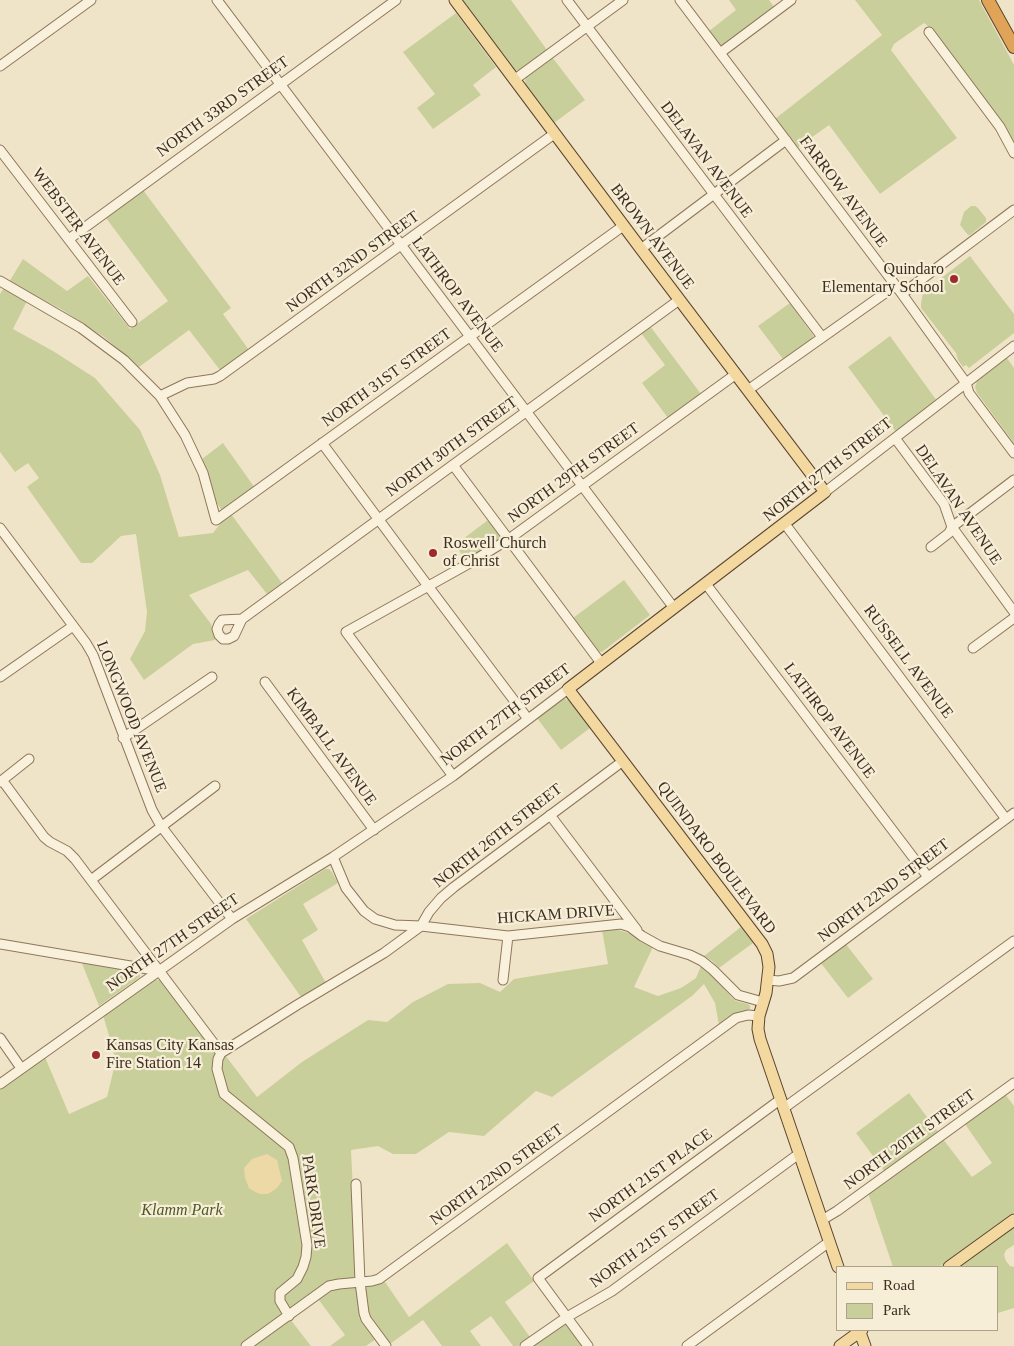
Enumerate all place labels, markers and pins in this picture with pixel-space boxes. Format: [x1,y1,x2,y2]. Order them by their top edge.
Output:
place label: Quindaro Elementary School [822,260,944,298]
marker: Quindaro Elementary School [948,273,960,285]
place label: Roswell Church of Christ [443,534,547,572]
marker: Roswell Church of Christ [427,547,439,559]
place label: Kansas City Kansas Fire Station 14 [106,1036,234,1074]
marker: Kansas City Kansas Fire Station 14 [90,1049,102,1061]

